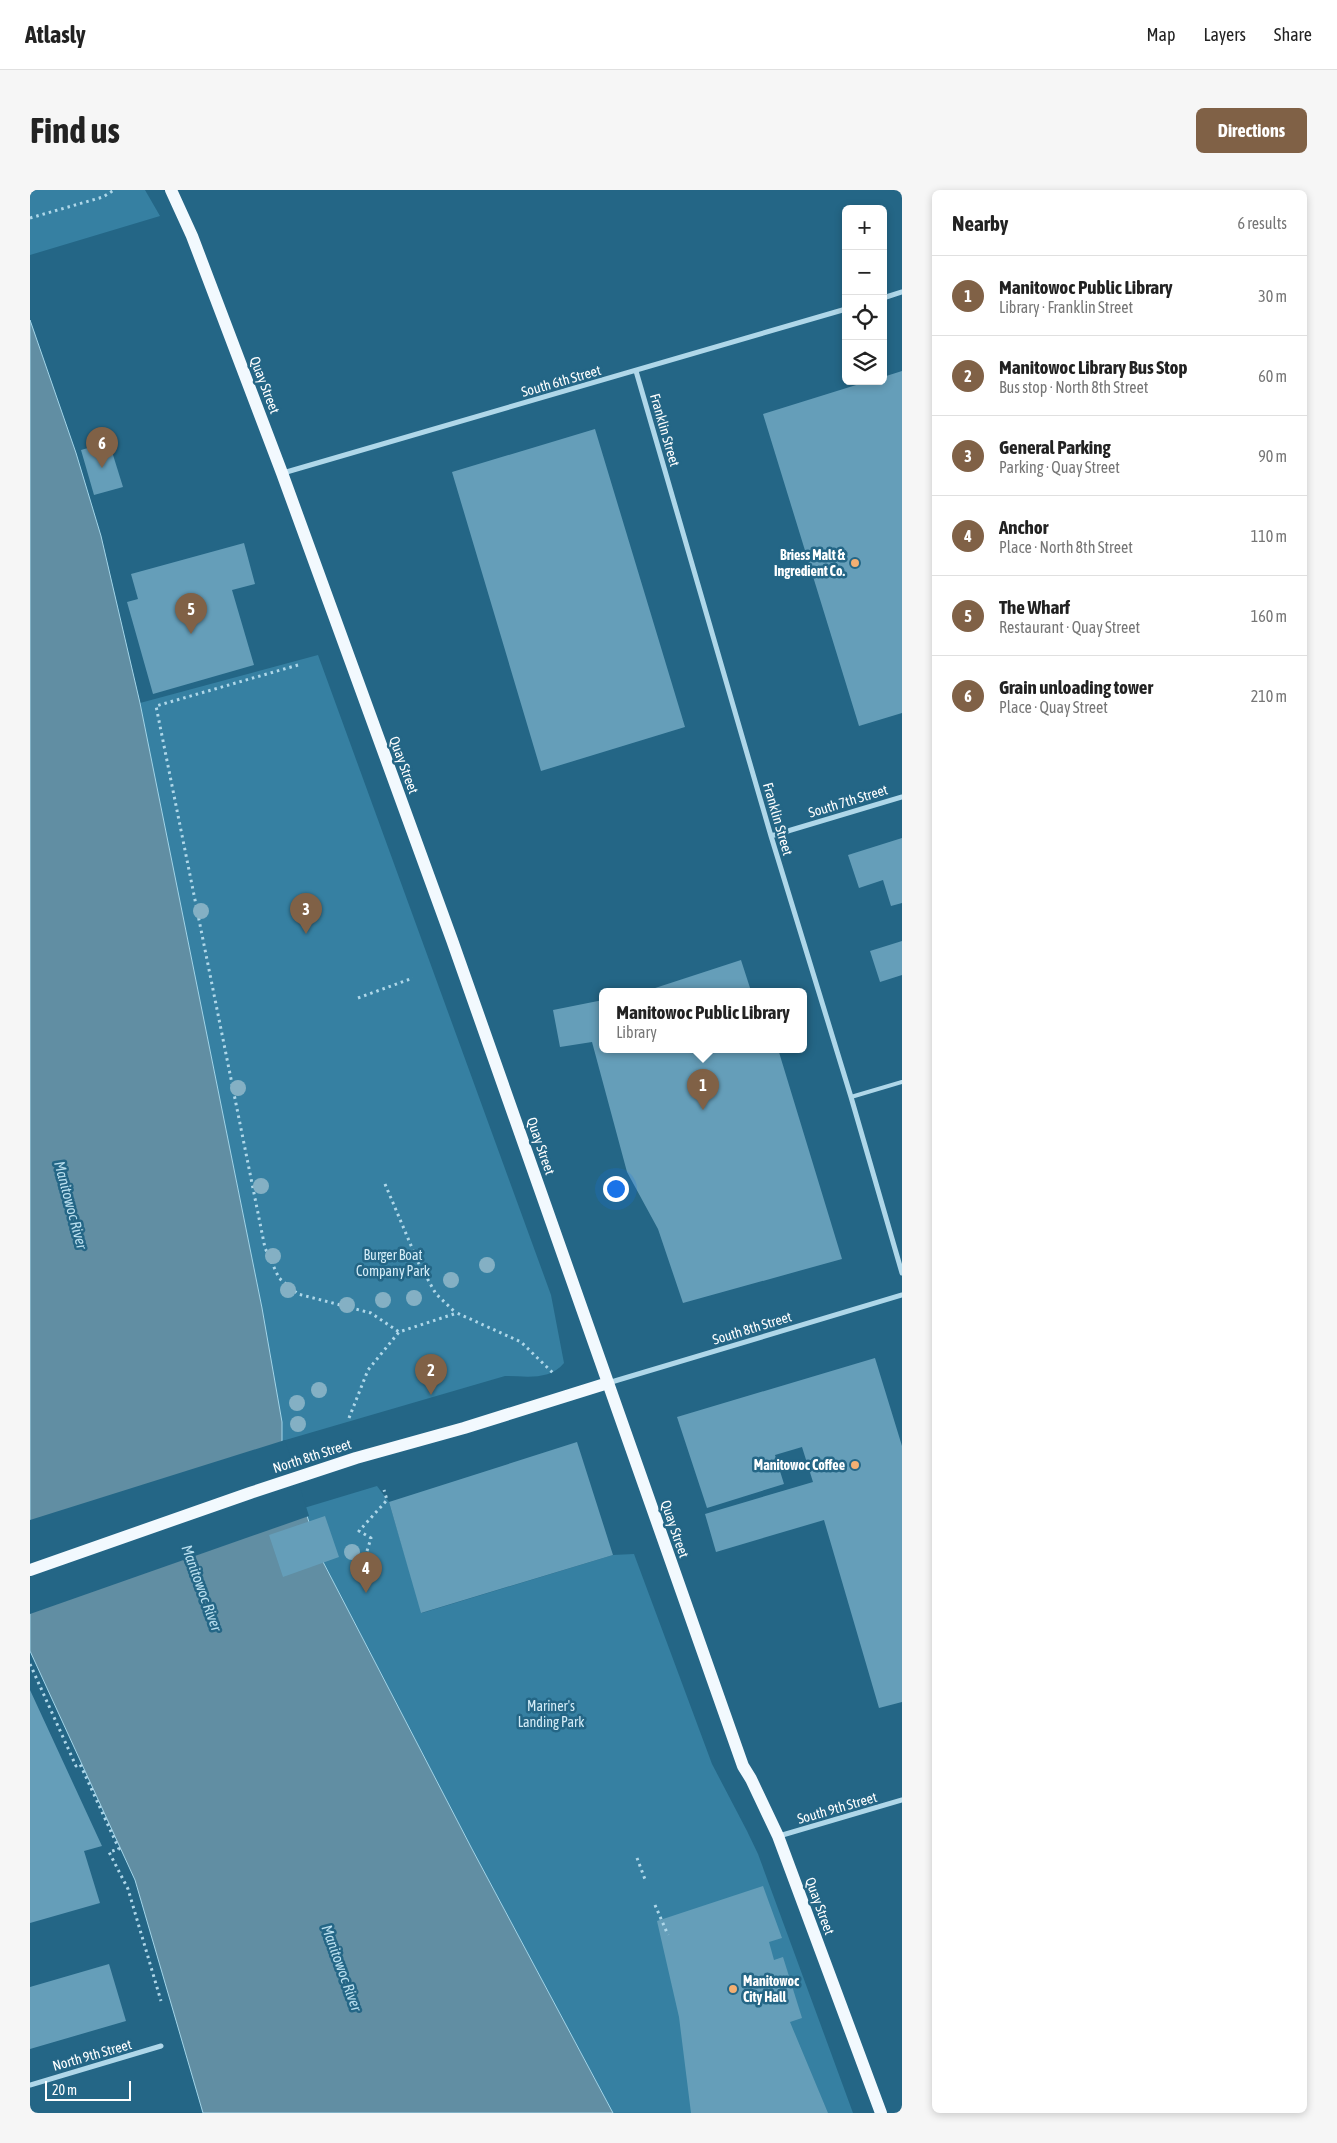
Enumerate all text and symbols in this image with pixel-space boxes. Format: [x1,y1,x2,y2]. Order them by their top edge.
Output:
text: Atlasly [25,21,86,48]
text: Map [1146,24,1175,45]
text: Layers [1203,24,1246,45]
text: Share [1274,24,1312,45]
button: Directions [1196,108,1307,153]
text: Find us [30,110,120,150]
map controls [842,205,887,385]
button: + [842,205,887,250]
text: Nearby [952,211,1008,235]
text: 6 results [1237,214,1287,232]
button: − [842,250,887,295]
text: Manitowoc Public Library [999,276,1173,298]
text: 1 [964,287,972,305]
text: 30 m [1258,287,1287,305]
button: locate [842,295,887,340]
text: Library · Franklin Street [999,298,1133,316]
button: layers [842,340,887,385]
street label: Quay Street [247,354,283,416]
text: Manitowoc Library Bus Stop [999,356,1187,378]
street label: South 6th Street [519,362,603,400]
text: 2 [964,367,972,385]
text: 60 m [1258,367,1287,385]
text: Bus stop · North 8th Street [999,378,1148,396]
street label: Franklin Street [647,392,683,468]
pin: 6 [86,427,118,468]
text: General Parking [999,436,1111,458]
text: 3 [964,447,972,465]
text: 90 m [1258,447,1287,465]
text: Parking · Quay Street [999,458,1120,476]
text: Anchor [999,516,1048,538]
text: 4 [964,527,972,545]
text: 110 m [1251,527,1287,545]
text: Place · North 8th Street [999,538,1133,556]
place label: Briess Malt & Ingredient Co. [774,547,846,579]
marker: Briess Malt & Ingredient Co. [849,557,861,569]
pin: 5 [175,593,207,634]
text: The Wharf [999,596,1070,618]
text: 5 [964,607,972,625]
text: 160 m [1251,607,1287,625]
text: Restaurant · Quay Street [999,618,1140,636]
text: Grain unloading tower [999,676,1153,698]
text: 6 [964,687,972,705]
text: 210 m [1251,687,1287,705]
text: Place · Quay Street [999,698,1108,716]
street label: Quay Street [386,734,422,796]
street label: Franklin Street [760,781,796,857]
street label: South 7th Street [806,781,890,821]
pin: 3 [290,893,322,934]
popup [599,988,807,1053]
text: Manitowoc Public Library [616,1001,790,1023]
text: Library [616,1023,657,1041]
pin: 1 [687,1069,719,1110]
street label: Quay Street [524,1115,558,1177]
water label: Manitowoc River [51,1159,91,1251]
your location [603,1176,629,1202]
park label: Burger Boat Company Park [356,1247,430,1279]
street label: South 8th Street [710,1308,794,1348]
pin: 2 [415,1354,447,1395]
street label: North 8th Street [271,1436,353,1476]
place label: Manitowoc Coffee [754,1457,845,1473]
marker: Manitowoc Coffee [849,1459,861,1471]
street label: Quay Street [658,1498,692,1560]
water label: Manitowoc River [179,1543,226,1634]
pin: 4 [350,1552,382,1593]
park label: Mariner's Landing Park [518,1698,584,1730]
street label: South 9th Street [795,1789,879,1827]
street label: Quay Street [802,1875,838,1937]
water label: Manitowoc River [319,1923,366,2014]
place label: Manitowoc City Hall [743,1973,800,2005]
marker: Manitowoc City Hall [727,1983,739,1995]
street label: North 9th Street [51,2036,133,2074]
scale bar [45,2078,131,2101]
text: 20 m [52,2082,77,2098]

